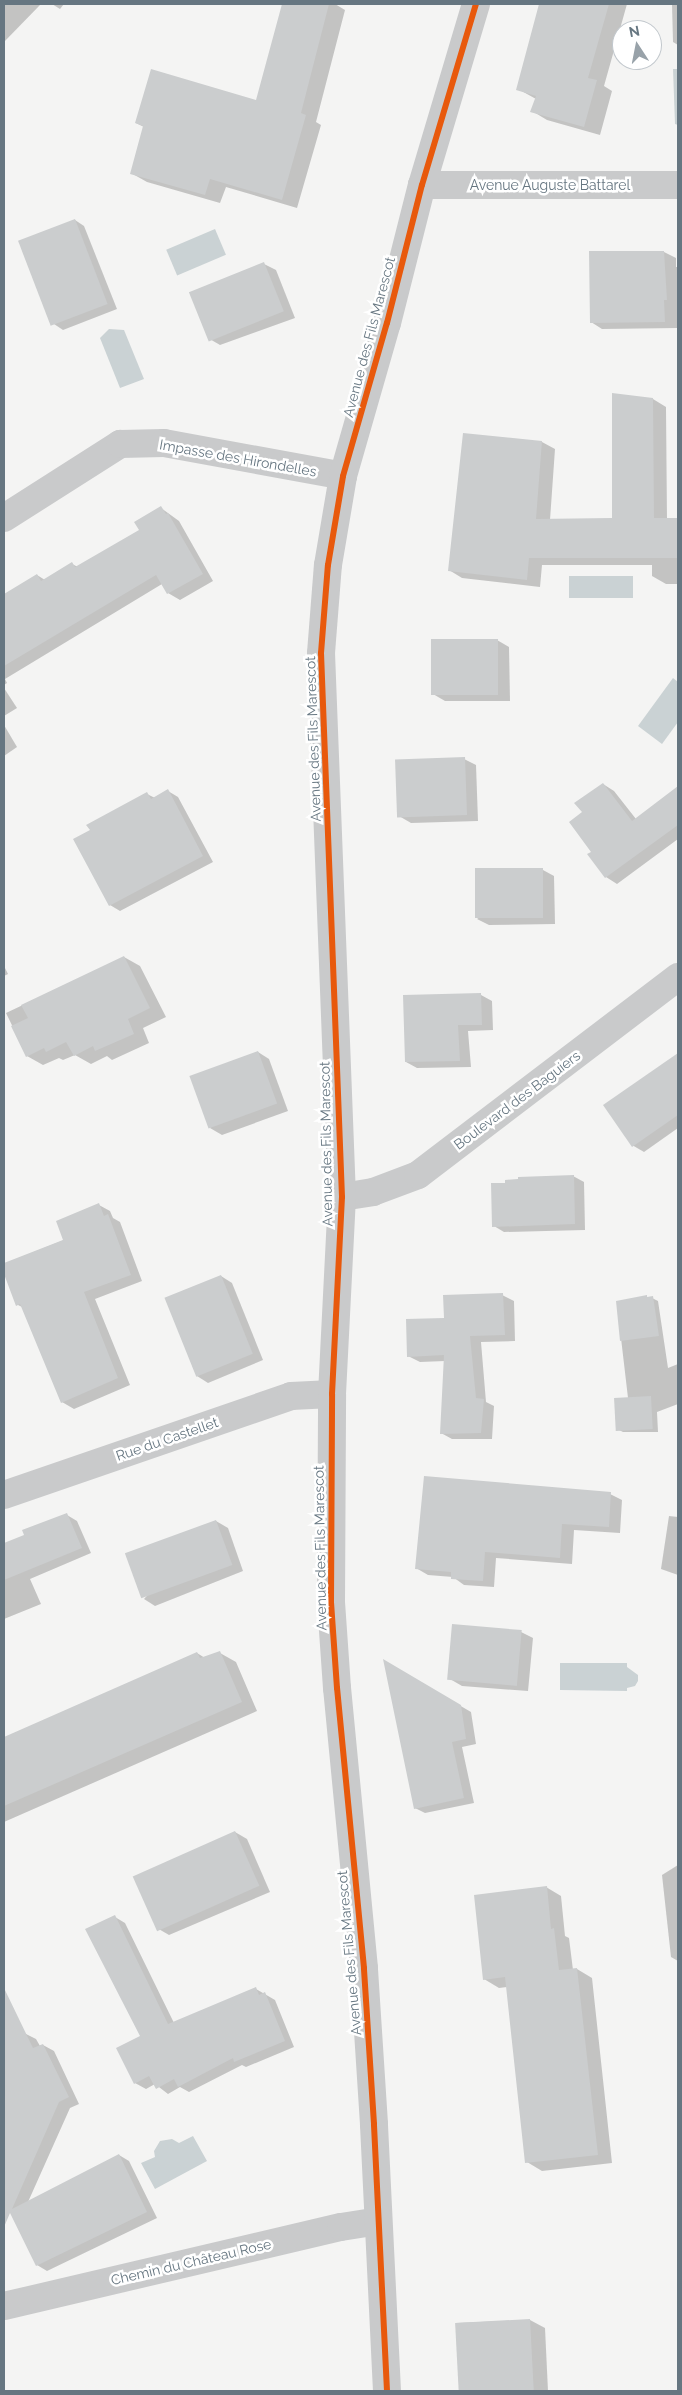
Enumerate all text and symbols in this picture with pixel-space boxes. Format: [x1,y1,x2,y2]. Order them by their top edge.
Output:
north arrow [612,20,662,70]
text: N [628,22,641,40]
street label: Avenue Auguste Battarel [469,177,631,193]
street label: Avenue des Fils Marescot [339,255,399,419]
street label: Impasse des Hirondelles [158,436,318,480]
street label: Avenue des Fils Marescot [302,656,324,822]
street label: Boulevard des Baguiers [451,1047,583,1153]
street label: Avenue des Fils Marescot [316,1061,336,1227]
street label: Rue du Castellet [114,1414,220,1464]
street label: Avenue des Fils Marescot [310,1465,330,1631]
street label: Avenue des Fils Marescot [333,1870,365,2036]
street label: Chemin du Château Rose [109,2235,273,2289]

